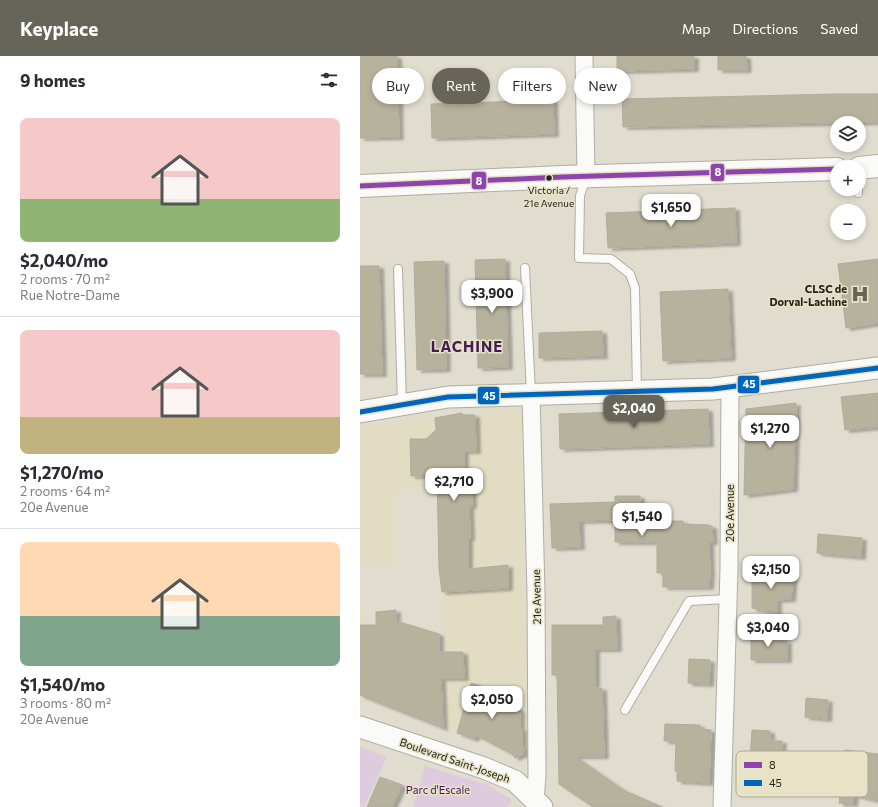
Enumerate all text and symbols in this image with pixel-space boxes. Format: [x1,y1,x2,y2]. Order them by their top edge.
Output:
text: Keyplace [20,17,98,40]
text: Map [682,20,711,37]
text: Directions [733,20,798,37]
text: Saved [820,20,858,37]
chip: Buy [372,68,424,104]
chip: Rent [432,68,490,104]
chip: Filters [498,68,566,104]
chip: New [574,68,631,104]
icon: filters [318,69,340,91]
text: 9 homes [20,70,85,91]
map controls [830,116,866,240]
button: layers [830,116,866,152]
icon: home [144,144,216,216]
button: + [830,160,866,196]
line badge: 8 [710,163,725,182]
text: 8 [715,165,722,178]
line badge: 8 [471,171,487,190]
marker: Victoria / 21e Avenue [544,173,554,183]
text: 8 [476,174,483,187]
place label: Victoria / 21e Avenue [524,184,574,209]
pin: $1,650 [638,194,704,228]
text: $1,650 [651,199,691,215]
button: − [830,204,866,240]
text: $2,040/mo [20,250,108,271]
text: 2 rooms · 70 m² [20,271,110,287]
pin: $3,900 [459,280,525,314]
place label: CLSC de Dorval-Lachine [769,282,847,308]
hospital icon: CLSC de Dorval-Lachine [850,284,870,304]
text: $3,900 [470,285,514,301]
text: Rue Notre-Dame [20,287,120,303]
district label: LACHINE [431,337,503,355]
icon: home [144,356,216,428]
line badge: 45 [737,375,760,394]
text: 45 [742,377,756,390]
line badge: 45 [477,386,500,405]
text: 45 [482,389,496,402]
pin: $2,040 [601,395,667,429]
text: $2,040 [612,400,656,416]
pin: $1,270 [737,415,803,449]
text: $1,270 [750,420,790,436]
text: $1,270/mo [20,462,104,483]
pin: $2,710 [421,468,487,502]
text: $2,710 [434,473,474,489]
text: 2 rooms · 64 m² [20,483,110,499]
street label: 20e Avenue [723,484,736,542]
text: 20e Avenue [20,499,88,515]
pin: $1,540 [609,503,675,537]
text: $1,540 [622,508,662,524]
pin: $2,150 [738,556,804,590]
text: $2,150 [751,561,791,577]
icon: home [144,568,216,640]
street label: 21e Avenue [529,569,543,625]
pin: $3,040 [735,614,801,648]
text: $3,040 [746,619,790,635]
text: $1,540/mo [20,674,105,695]
pin: $2,050 [459,686,525,720]
text: $2,050 [471,691,513,707]
text: 3 rooms · 80 m² [20,695,111,711]
text: 20e Avenue [20,711,88,727]
street label: Boulevard Saint-Joseph [398,735,512,786]
legend [736,751,868,797]
text: 8 [769,758,776,771]
text: 45 [769,776,782,789]
park label: Parc d'Escale [406,783,470,796]

